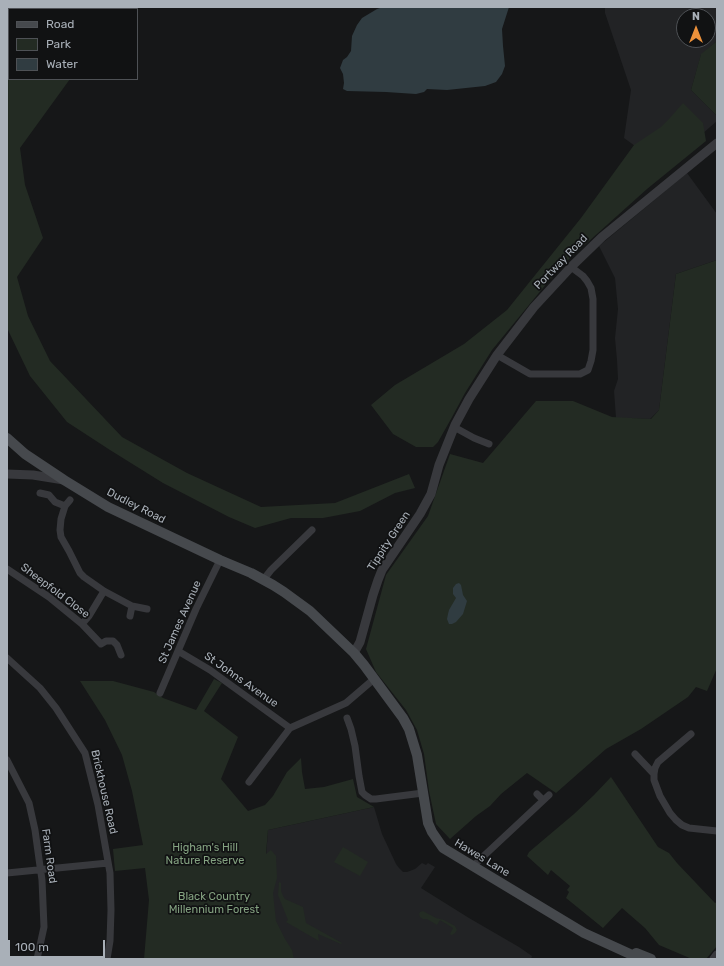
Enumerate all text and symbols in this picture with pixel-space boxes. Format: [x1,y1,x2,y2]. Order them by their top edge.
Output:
legend [8,8,138,80]
north arrow [676,8,716,48]
text: N [692,10,700,23]
text: Road [46,17,74,31]
text: Park [46,37,71,51]
text: Water [46,57,78,71]
street label: Portway Road [532,232,590,292]
street label: Dudley Road [104,486,168,526]
street label: Tippity Green [365,509,413,573]
street label: Sheepfold Close [18,561,92,621]
street label: St James Avenue [156,578,204,666]
street label: St Johns Avenue [201,650,281,710]
street label: Brickhouse Road [88,749,120,835]
street label: Farm Road [39,828,59,884]
street label: Hawes Lane [452,836,512,880]
park label: Higham's Hill Nature Reserve [166,841,244,867]
park label: Black Country Millennium Forest [169,890,259,916]
scale bar [10,932,107,958]
text: 100 m [15,940,49,954]

